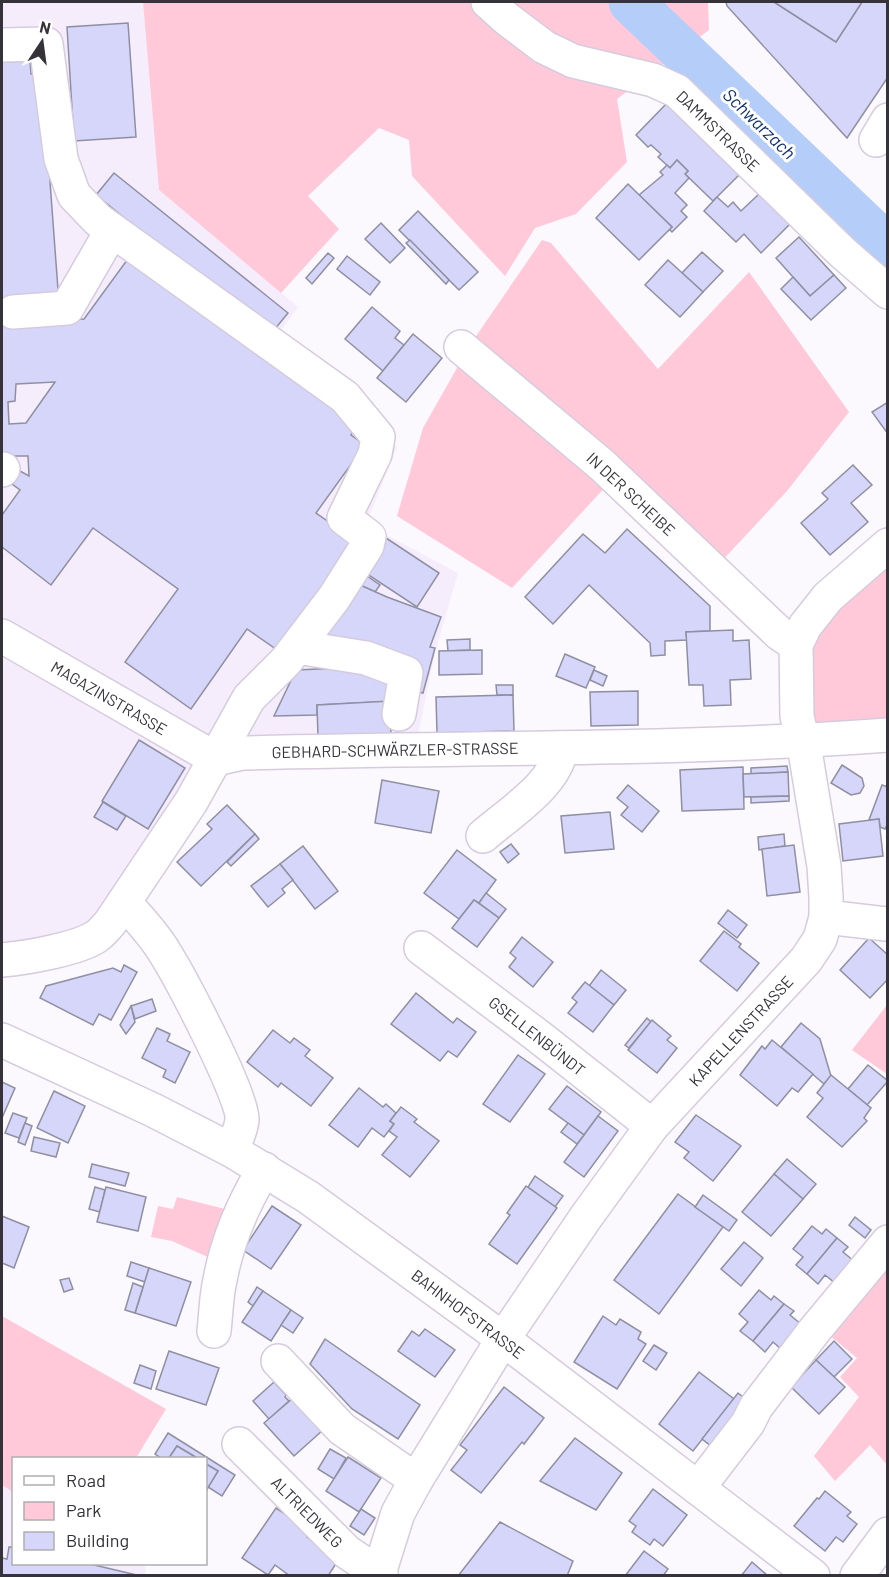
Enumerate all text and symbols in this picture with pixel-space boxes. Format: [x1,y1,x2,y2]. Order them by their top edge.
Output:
north arrow [12,12,72,72]
text: N [38,16,53,37]
water label: Schwarzach [719,83,801,163]
street label: DAMMSTRASSE [673,86,764,175]
street label: IN DER SCHEIBE [583,448,679,539]
street label: MAGAZINSTRASSE [48,657,171,738]
street label: GEBHARD-SCHWÄRZLER-STRASSE [271,738,519,761]
street label: KAPELLENSTRASSE [685,972,797,1090]
street label: GSELLENBÜNDT [485,992,589,1079]
street label: BAHNHOFSTRASSE [408,1265,528,1362]
legend [12,1457,207,1565]
text: Road [66,1469,106,1491]
street label: ALTRIEDWEG [268,1472,347,1551]
text: Park [66,1499,101,1521]
text: Building [66,1529,129,1551]

